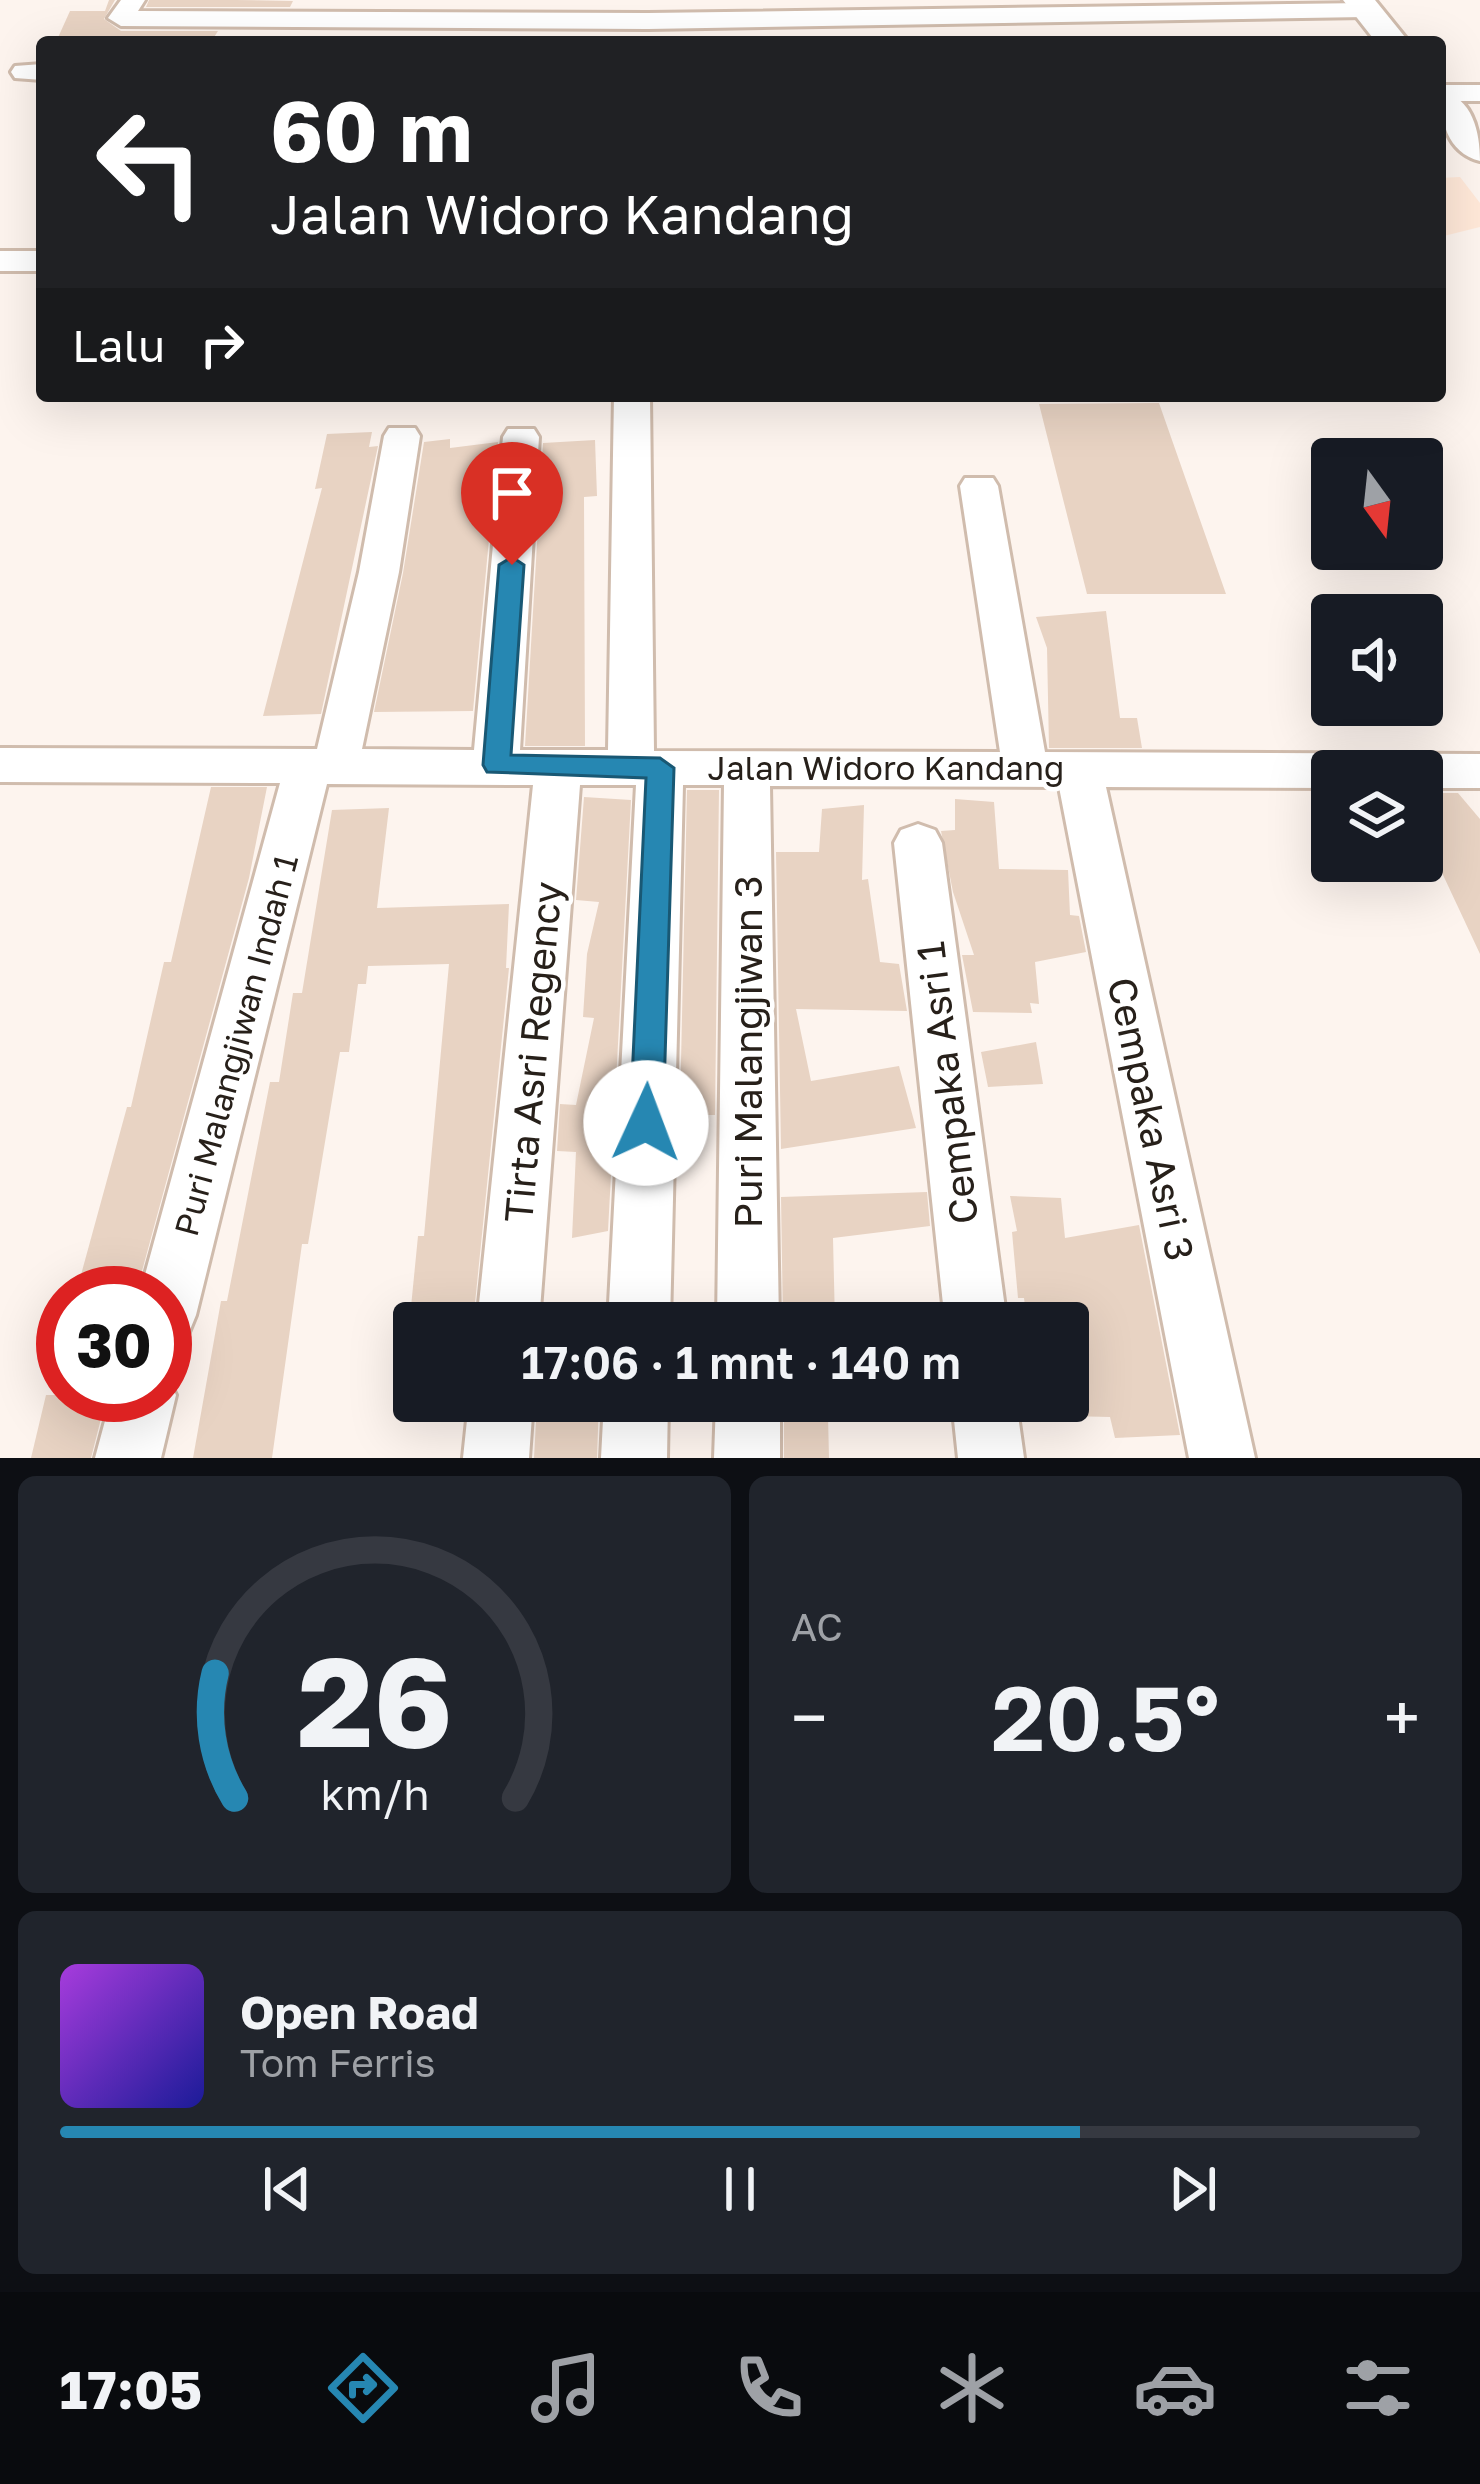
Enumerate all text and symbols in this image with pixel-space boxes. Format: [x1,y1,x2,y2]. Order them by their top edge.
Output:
text: 60 m [270,80,472,180]
icon: left [72,84,228,240]
text: Jalan Widoro Kandang [270,181,854,246]
icon: right [189,312,255,378]
text: Lalu [72,318,165,372]
north arrow [1311,438,1443,570]
map controls [1311,438,1443,882]
pin [461,442,563,565]
icon: arrive [479,460,545,526]
button: sound [1311,594,1443,726]
street label: Jalan Widoro Kandang [708,748,1064,787]
button: layers [1311,750,1443,882]
street label: Puri Malangjiwan Indah 1 [166,850,305,1240]
street label: Puri Malangjiwan 3 [724,876,771,1228]
street label: Tirta Asri Regency [494,880,571,1224]
street label: Cempaka Asri 1 [906,939,987,1227]
street label: Cempaka Asri 3 [1099,973,1204,1265]
position arrow [583,1060,709,1186]
speed limit sign: 30 [36,1266,192,1422]
text: 17:06 · 1 mnt · 140 m [521,1335,961,1389]
text: AC [791,1603,843,1650]
text: 26 [297,1625,452,1774]
text: 20.5° [991,1663,1220,1771]
text: − [791,1677,827,1757]
text: + [1384,1677,1420,1757]
text: km/h [320,1767,429,1818]
text: Open Road [240,1985,479,2039]
text: Tom Ferris [240,2039,435,2086]
icon: previous [254,2156,320,2222]
icon: pause [707,2156,773,2222]
icon: next [1160,2156,1226,2222]
icon: directions [321,2346,405,2430]
icon: music [524,2346,608,2430]
icon: phone [727,2346,811,2430]
icon: climate [930,2346,1014,2430]
icon: car [1133,2346,1217,2430]
icon: filters [1336,2346,1420,2430]
text: 17:05 [60,2356,202,2421]

